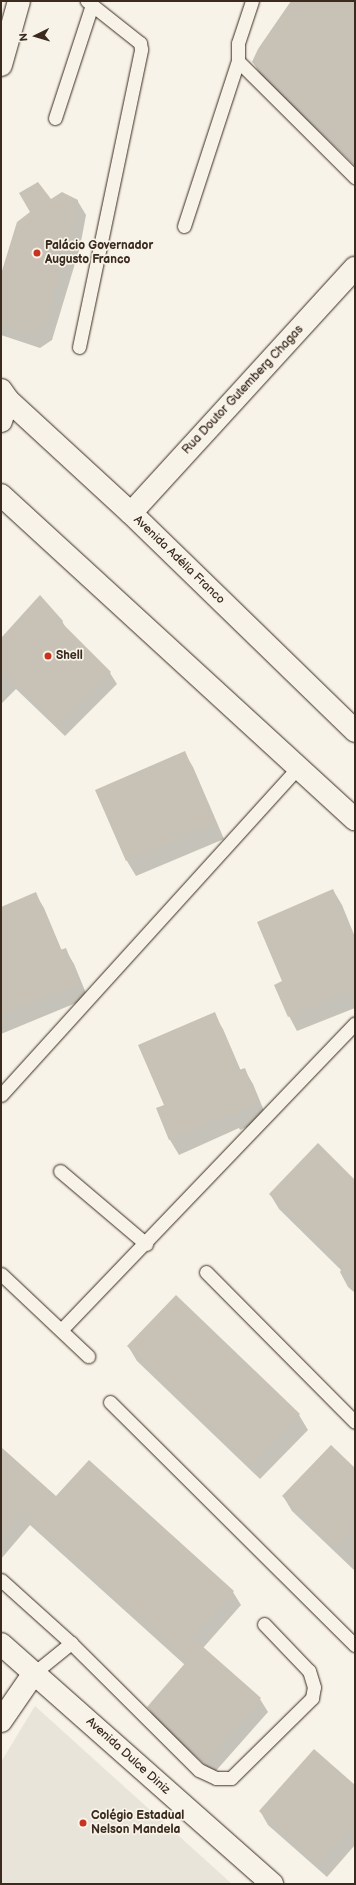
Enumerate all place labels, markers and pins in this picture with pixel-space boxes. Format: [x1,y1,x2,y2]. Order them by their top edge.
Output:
place label: Palácio Governador Augusto Franco [45,239,153,267]
marker: Palácio Governador Augusto Franco [32,248,42,258]
place label: Shell [56,649,83,663]
marker: Shell [43,651,53,661]
place label: Colégio Estadual Nelson Mandela [91,1809,184,1837]
marker: Colégio Estadual Nelson Mandela [78,1818,88,1828]

